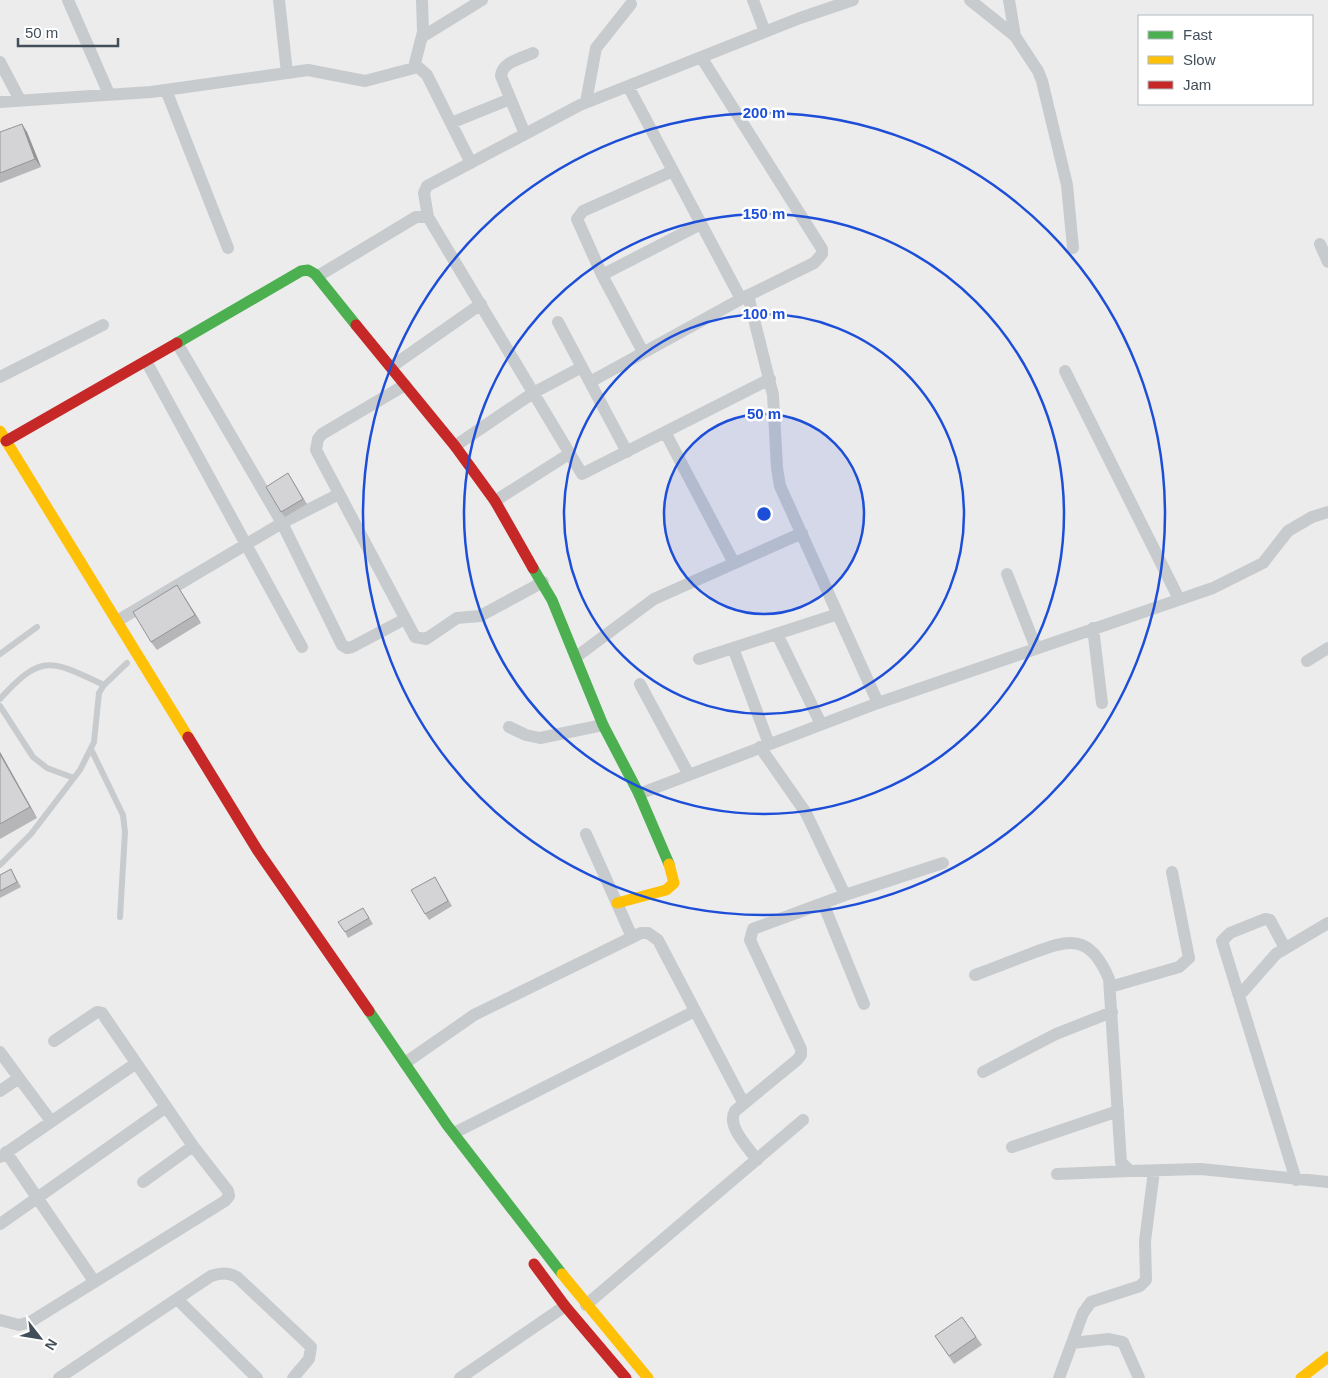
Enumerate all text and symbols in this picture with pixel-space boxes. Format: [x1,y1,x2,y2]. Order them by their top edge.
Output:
scale bar [18,15,118,47]
legend [1138,15,1313,105]
text: 50 m [25,24,58,41]
text: Fast [1183,26,1213,43]
text: Slow [1183,51,1216,68]
text: Jam [1183,76,1211,93]
text: 200 m [743,104,785,121]
text: 150 m [743,205,785,222]
text: 100 m [743,305,785,322]
text: 50 m [747,405,781,422]
centre of rings [755,505,773,523]
north arrow [15,1313,65,1363]
text: N [42,1336,61,1353]

